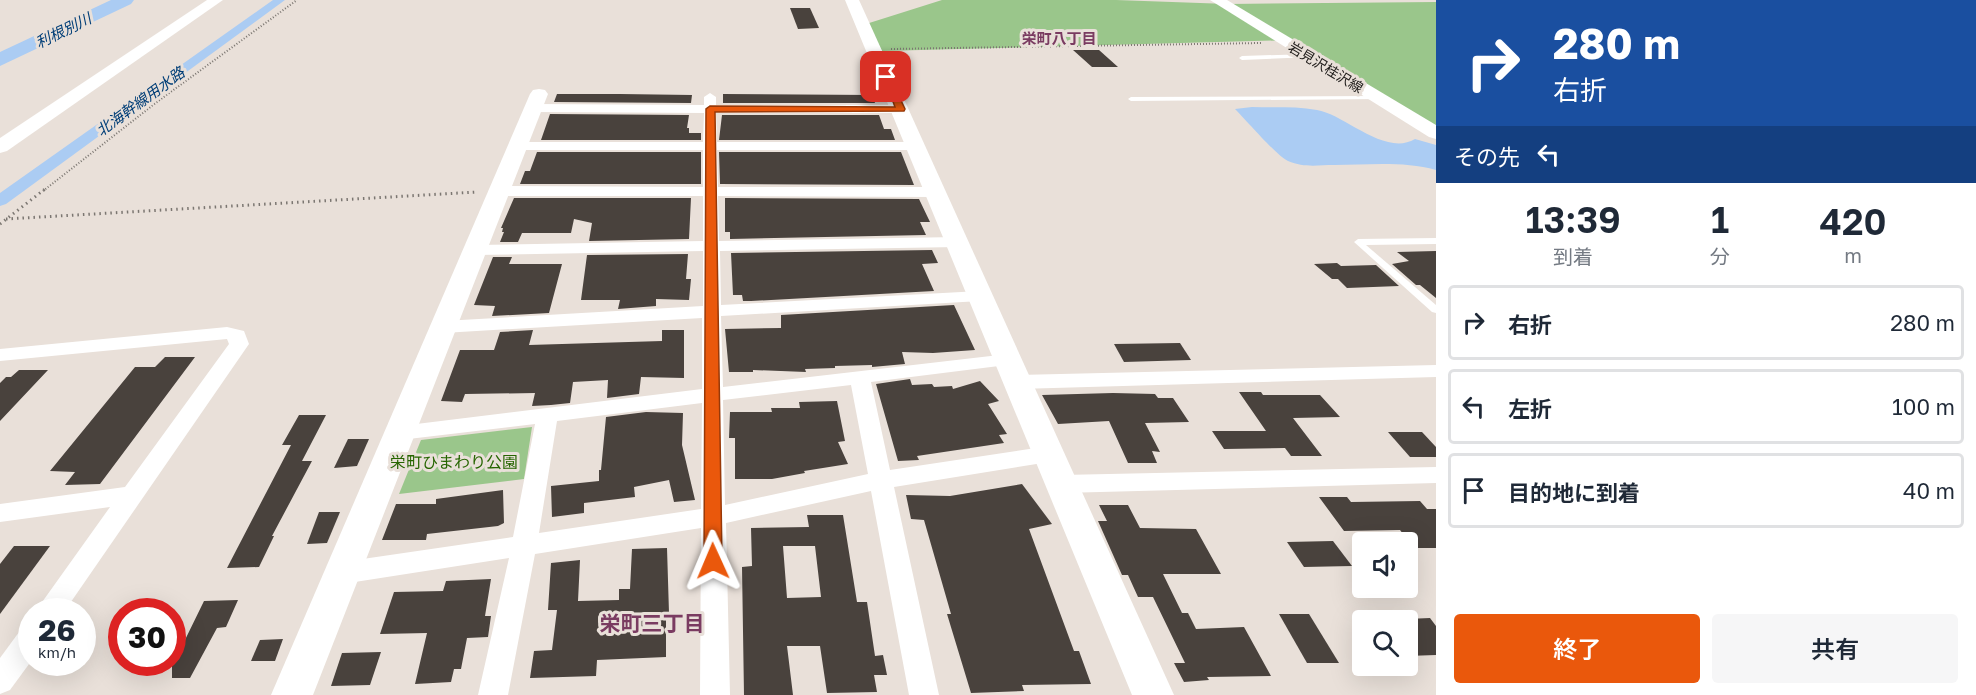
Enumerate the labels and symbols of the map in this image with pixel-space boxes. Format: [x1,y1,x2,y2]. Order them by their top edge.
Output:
water label: 利根別川 [32,8,96,51]
district label: 栄町八丁目 [1021,29,1097,47]
street label: 岩見沢桂沢線 [1286,38,1366,96]
pin [860,51,911,102]
water label: 北海幹線用水路 [92,62,189,139]
park label: 栄町ひまわり公園 [390,452,518,472]
position arrow [681,529,745,593]
speed limit sign: 30 [108,598,186,676]
district label: 栄町三丁目 [600,610,705,636]

